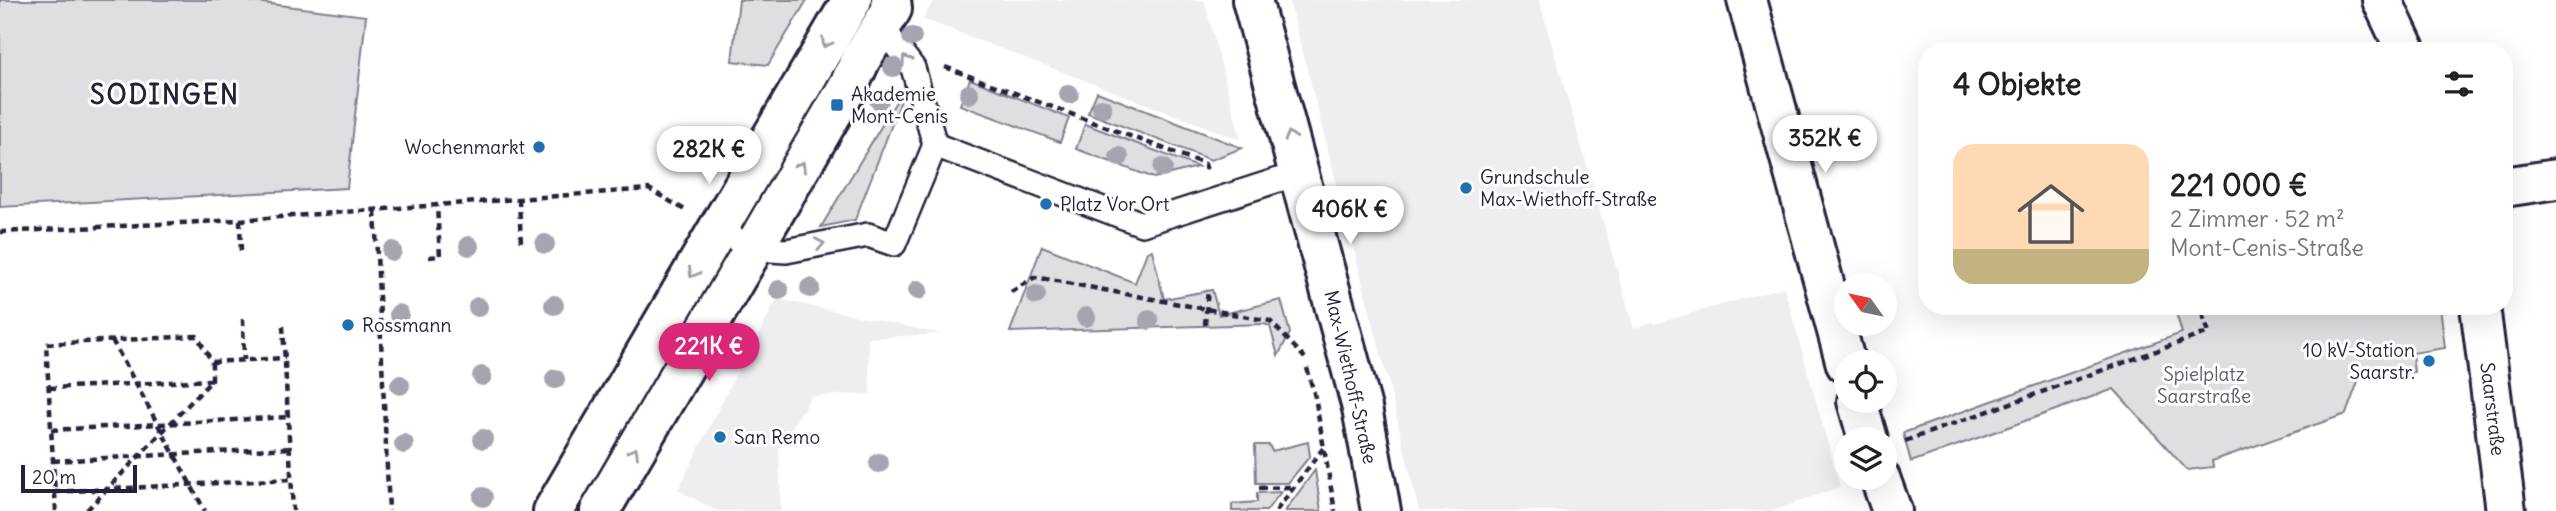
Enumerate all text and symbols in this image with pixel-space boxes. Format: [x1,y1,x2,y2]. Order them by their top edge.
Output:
one-way arrow [822,36,835,49]
one-way arrow [902,55,914,68]
text: 4 Objekte [1953,65,2081,103]
icon: filters [2440,65,2478,103]
district label: SODINGEN [90,78,240,111]
place label: Akademie Mont-Cenis [851,82,948,128]
marker: Akademie Mont-Cenis [829,97,845,113]
pin: 352K € [1768,116,1882,175]
text: 352K € [1788,123,1862,152]
pin: 282K € [652,127,766,186]
one-way arrow [1283,130,1298,142]
text: 282K € [673,134,745,163]
place label: Wochenmarkt [404,135,525,159]
marker: Wochenmarkt [531,139,547,155]
one-way arrow [793,160,806,173]
place label: Grundschule Max-Wiethoff-Straße [1480,165,1657,211]
text: 221 000 € [2170,166,2308,204]
icon: home [2009,172,2093,256]
marker: Grundschule Max-Wiethoff-Straße [1458,180,1474,196]
pin: 406K € [1293,187,1407,246]
place label: Platz Vor Ort [1060,192,1169,216]
text: 406K € [1312,194,1388,223]
marker: Platz Vor Ort [1038,196,1054,212]
text: 2 Zimmer · 52 m² [2170,204,2345,233]
text: Mont-Cenis-Straße [2170,233,2364,262]
one-way arrow [814,238,826,253]
one-way arrow [688,265,701,278]
north arrow [1834,273,1897,336]
map controls [1834,273,1897,490]
street label: Max-Wiethoff-Straße [1319,288,1383,466]
place label: Rossmann [362,313,451,337]
marker: Rossmann [340,317,356,333]
pin: 221K € [652,324,766,383]
text: 221K € [675,331,743,360]
place label: 10 kV-Station Saarstr. [2303,338,2415,384]
button: locate [1834,350,1897,413]
marker: 10 kV-Station Saarstr. [2421,353,2437,369]
street label: Saarstraße [2475,361,2511,457]
park label: Spielplatz Saarstraße [2157,362,2251,408]
place label: San Remo [734,425,820,449]
button: layers [1834,427,1897,490]
marker: San Remo [712,429,728,445]
one-way arrow [626,447,639,459]
scale bar [21,462,136,494]
text: 20 m [32,465,76,489]

